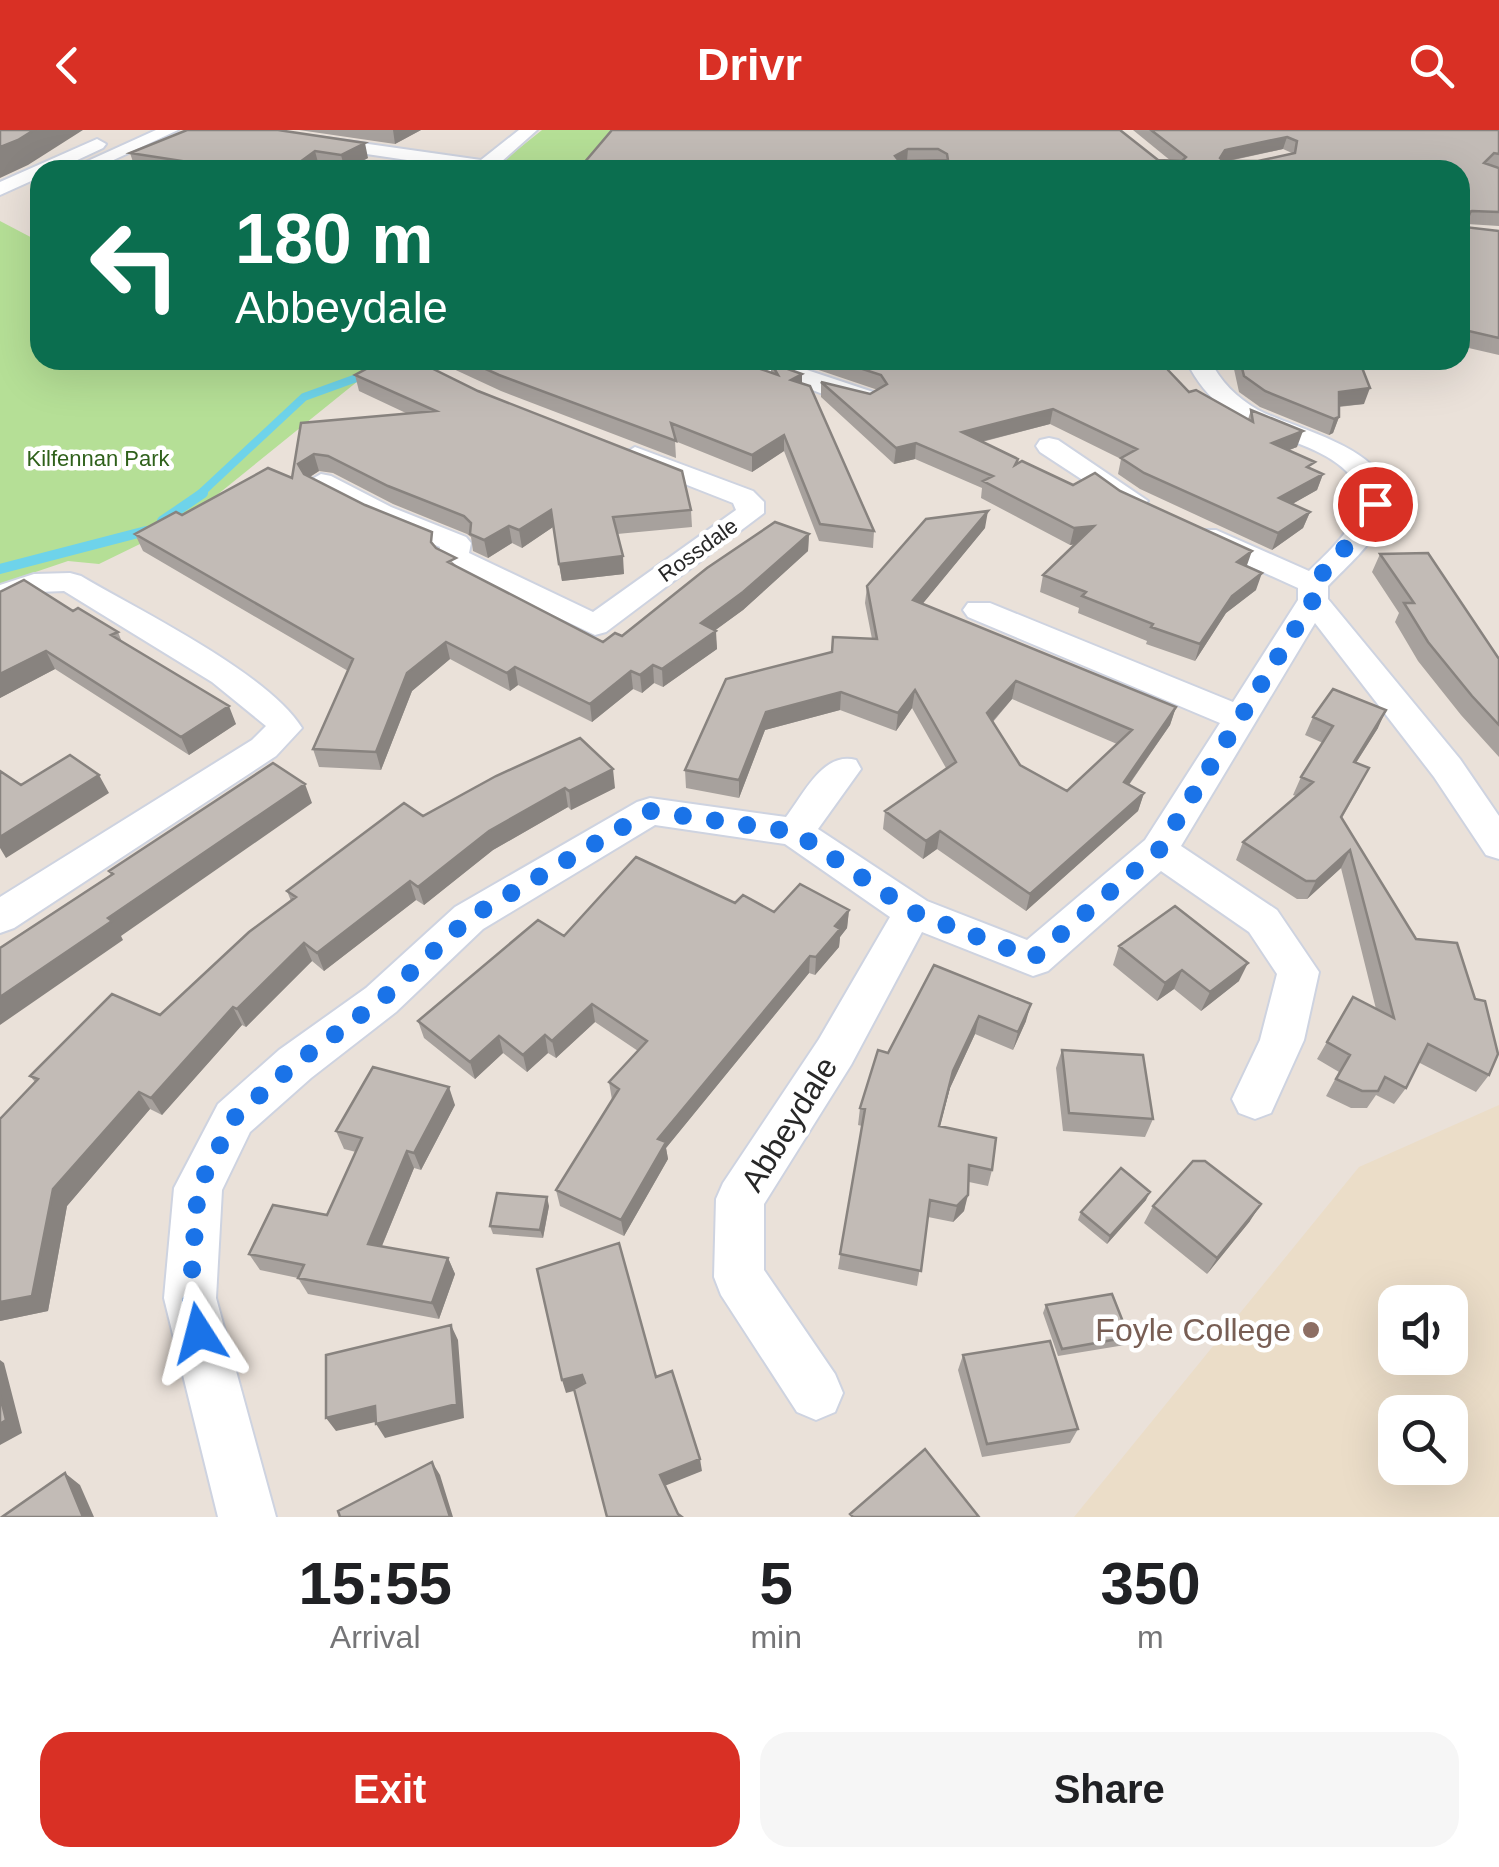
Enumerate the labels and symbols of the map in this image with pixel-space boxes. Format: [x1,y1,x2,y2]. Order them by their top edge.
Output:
park label: Kilfennan Park [26,446,171,471]
pin [1333,462,1418,547]
street label: Rossdale [654,513,742,587]
street label: Abbeydale [734,1050,844,1198]
position arrow [147,1281,251,1385]
place label: Foyle College [1095,1312,1291,1348]
marker: Foyle College [1300,1319,1322,1341]

